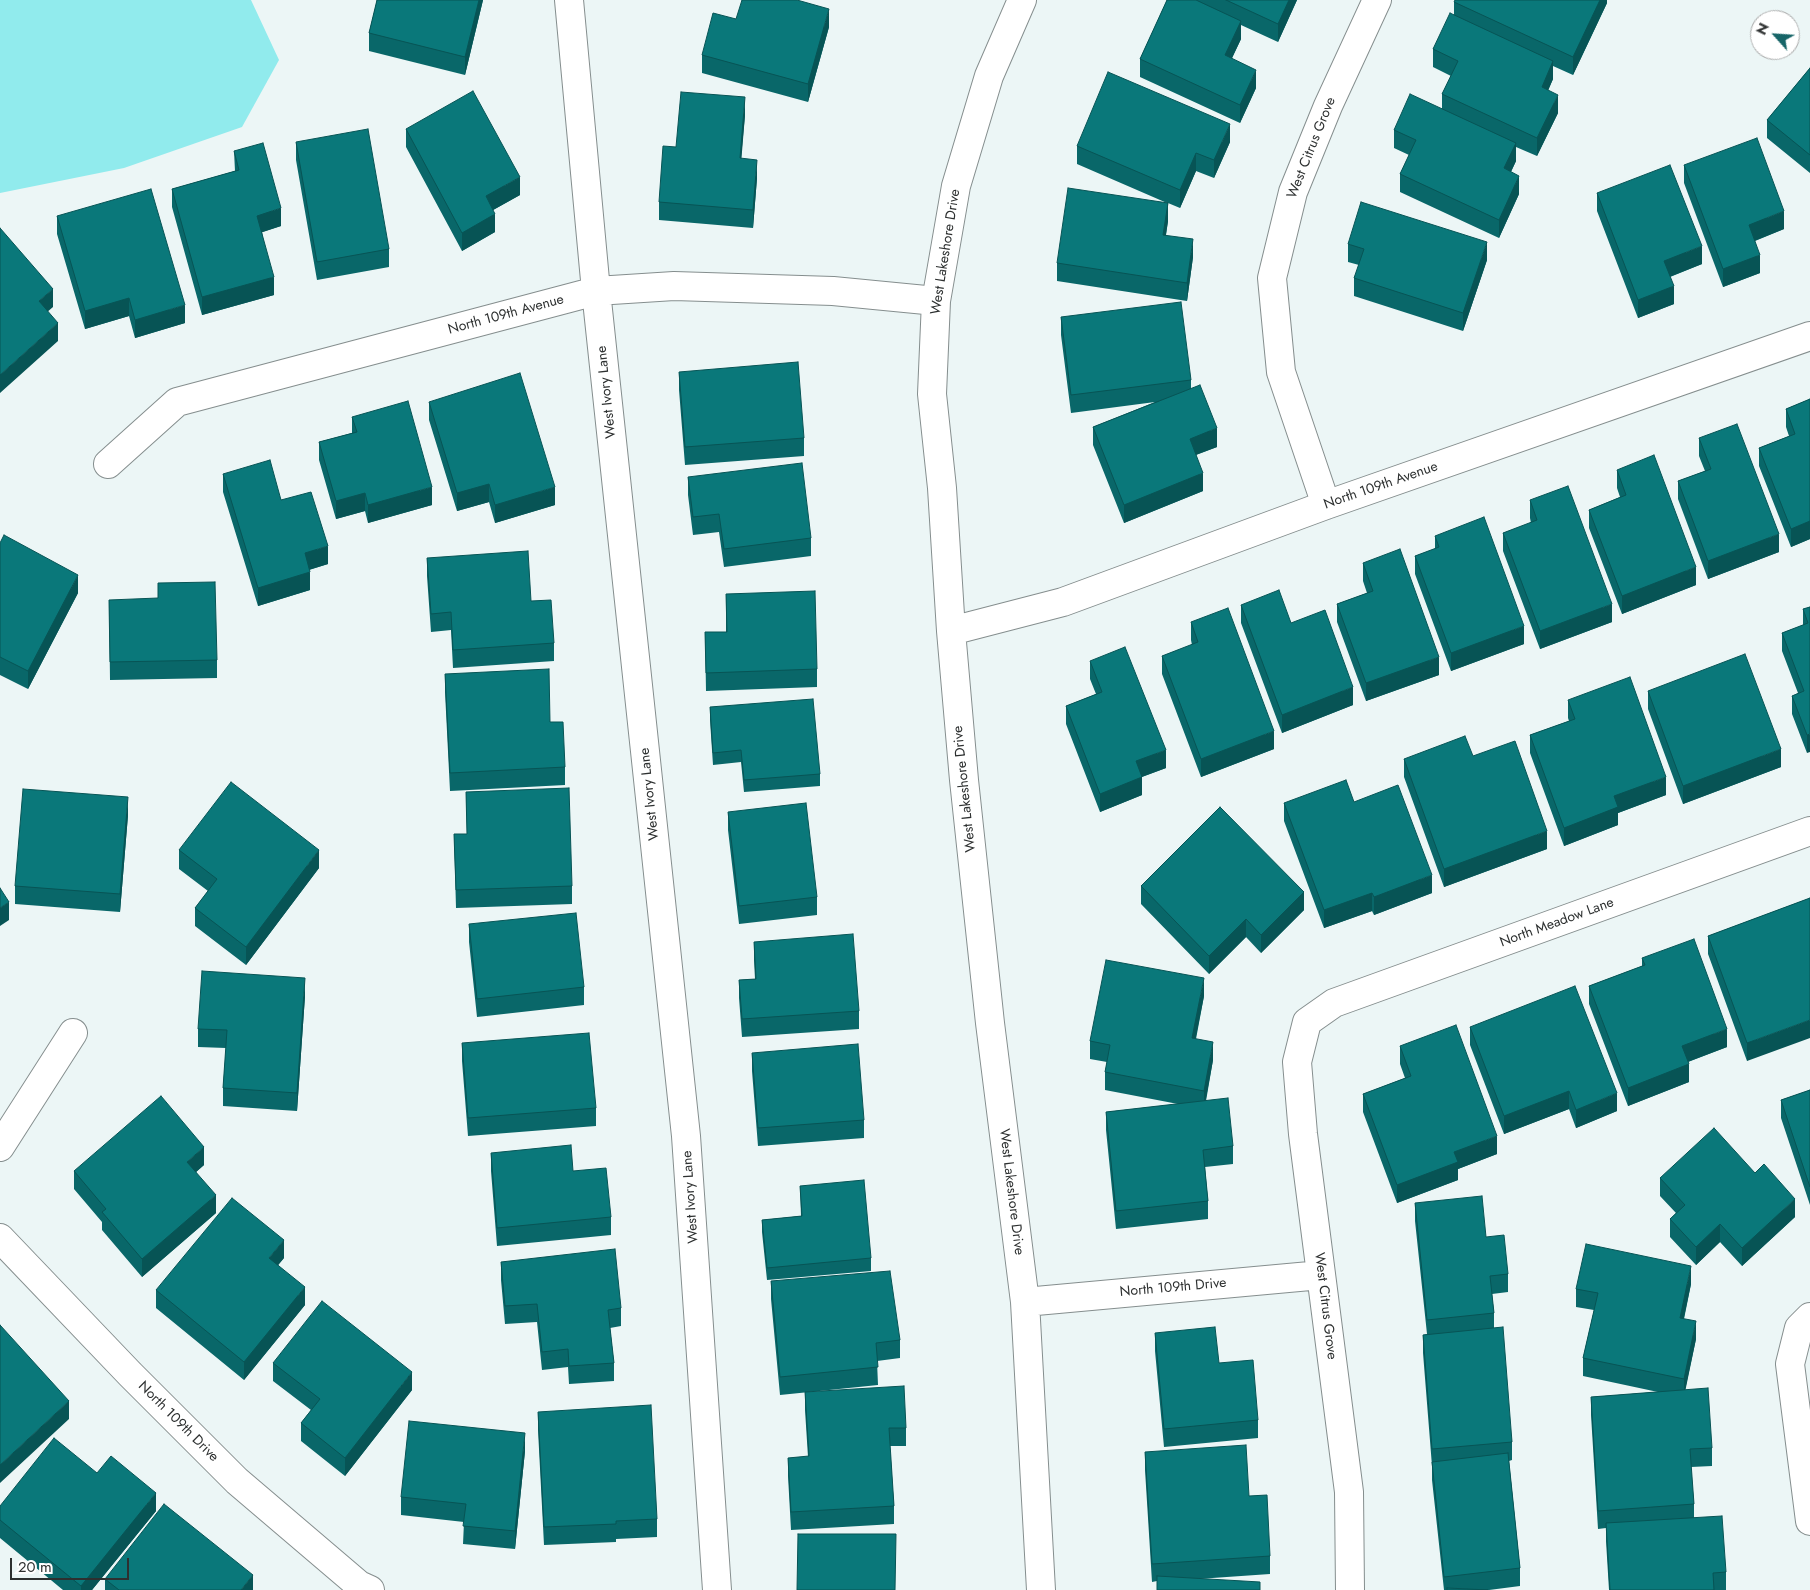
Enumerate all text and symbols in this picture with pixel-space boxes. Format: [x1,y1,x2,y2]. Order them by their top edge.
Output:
north arrow [1750,10,1800,60]
text: N [1751,19,1774,38]
street label: West Citrus Grove [1284,95,1340,201]
street label: West Lakeshore Drive [928,188,964,316]
street label: North 109th Avenue [446,291,566,339]
street label: West Ivory Lane [594,345,620,439]
street label: North 109th Avenue [1322,459,1440,513]
street label: West Lakeshore Drive [950,725,980,853]
street label: West Ivory Lane [637,747,663,841]
street label: North Meadow Lane [1498,895,1616,951]
street label: West Lakeshore Drive [995,1128,1027,1256]
street label: West Ivory Lane [679,1150,703,1244]
street label: West Citrus Grove [1310,1251,1340,1361]
street label: North 109th Drive [1119,1275,1227,1301]
street label: North 109th Drive [134,1378,222,1466]
scale bar [12,1548,131,1580]
text: 20 m [18,1556,52,1578]

